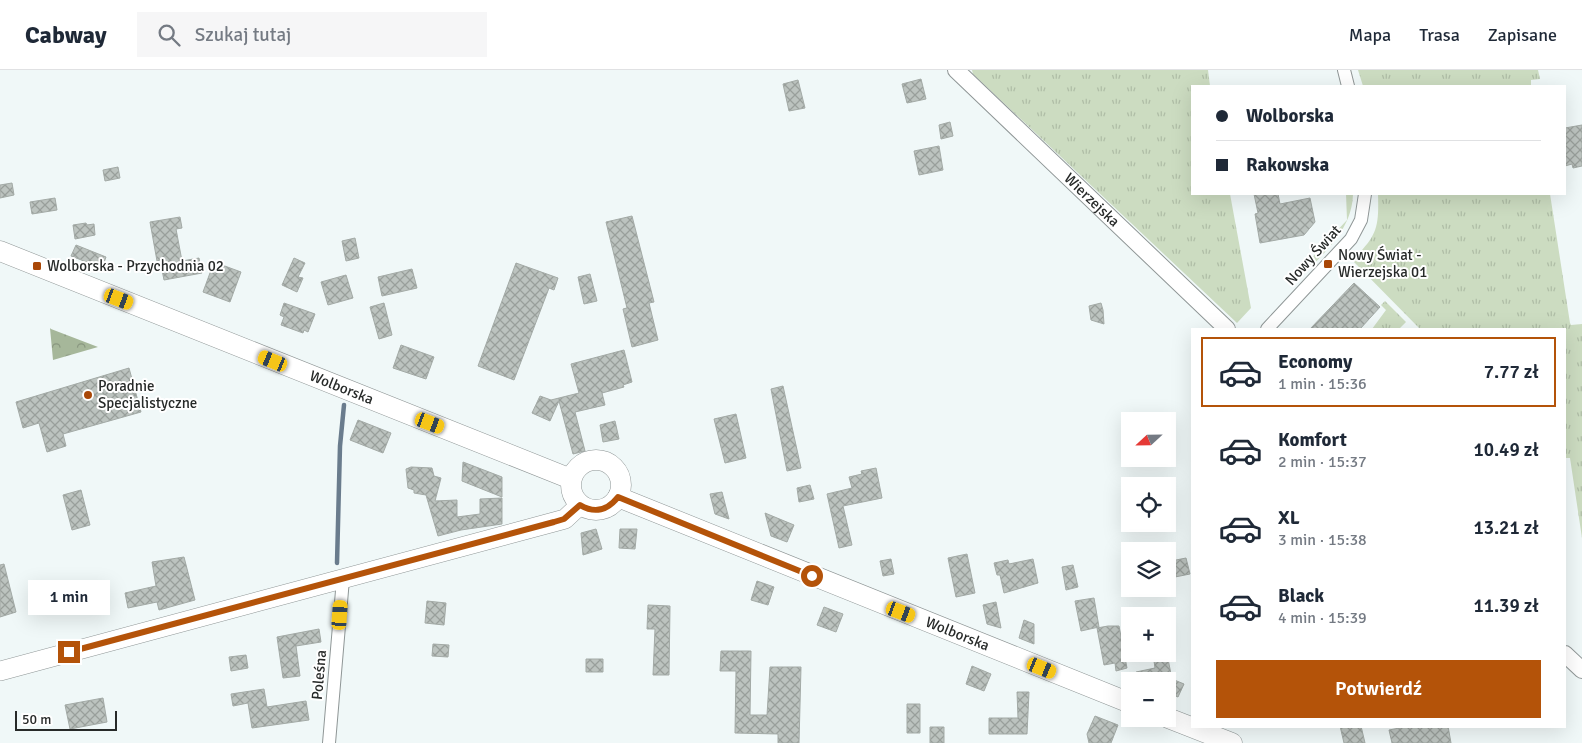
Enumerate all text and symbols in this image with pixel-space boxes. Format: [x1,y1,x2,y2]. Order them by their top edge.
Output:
search box [137,12,487,57]
text: Cabway [25,20,107,50]
icon: search [155,21,183,49]
text: Szukaj tutaj [195,23,291,47]
text: Mapa [1349,24,1391,46]
text: Trasa [1419,24,1460,46]
text: Zapisane [1488,24,1557,46]
text: Wolborska [1246,104,1334,128]
text: Rakowska [1246,153,1329,177]
street label: Wierzejska [1060,169,1123,231]
street label: Nowy Świat [1281,220,1345,289]
place label: Nowy Świat - Wierzejska 01 [1338,245,1427,281]
place label: Wolborska - Przychodnia 02 [47,257,224,275]
marker: Nowy Świat - Wierzejska 01 [1322,258,1334,270]
marker: Wolborska - Przychodnia 02 [31,260,43,272]
car [102,287,135,311]
car [256,348,289,374]
icon: car [1218,350,1263,395]
text: Economy [1278,350,1352,374]
text: 7.77 zł [1484,360,1539,384]
street label: Wolborska [307,367,376,408]
text: 1 min · 15:36 [1278,374,1367,394]
place label: Poradnie Specjalistyczne [98,377,197,412]
marker: Poradnie Specjalistyczne [82,389,94,401]
car [413,411,446,435]
north arrow [1121,412,1176,468]
map controls [1121,412,1176,727]
icon: car [1218,428,1263,473]
text: Komfort [1278,428,1347,452]
text: 10.49 zł [1473,438,1539,462]
text: 2 min · 15:37 [1278,452,1367,472]
button: locate [1121,477,1176,532]
icon: car [1218,506,1263,551]
text: XL [1278,506,1300,530]
text: 13.21 zł [1473,516,1539,540]
text: 3 min · 15:38 [1278,530,1367,550]
button: layers [1121,542,1176,597]
route start [801,565,823,587]
callout: 1 min [28,580,110,614]
icon: car [1218,584,1263,629]
text: Black [1278,584,1324,608]
text: 1 min [50,587,88,607]
text: 11.39 zł [1473,594,1539,618]
car [331,600,348,630]
car [884,600,917,624]
button: + [1121,607,1176,662]
text: 4 min · 15:39 [1278,608,1367,628]
street label: Wolborska [923,613,992,655]
route end [58,641,80,663]
street label: Poleśna [308,649,330,701]
car [1025,655,1058,681]
button: Potwierdź [1216,660,1541,718]
button: − [1121,672,1176,727]
scale bar [15,708,118,731]
text: 50 m [22,711,51,728]

